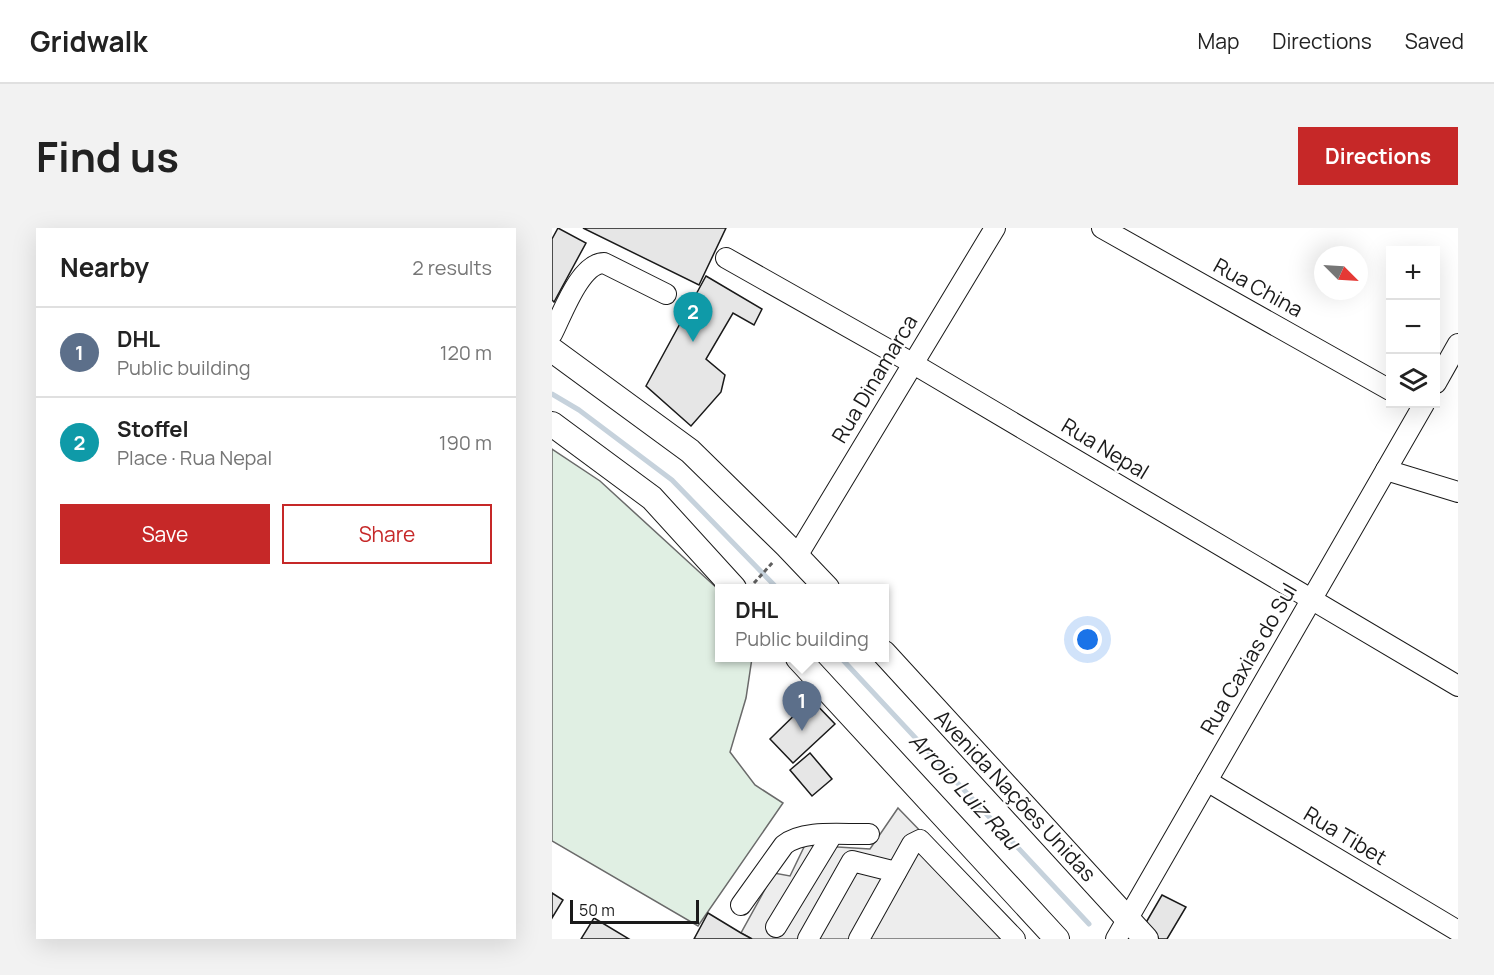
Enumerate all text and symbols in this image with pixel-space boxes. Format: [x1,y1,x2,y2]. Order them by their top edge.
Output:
text: Gridwalk [30,22,147,60]
text: Map [1198,27,1239,55]
text: Directions [1272,27,1372,55]
text: Saved [1405,27,1464,55]
text: Find us [36,127,179,185]
button: Directions [1298,127,1458,185]
north arrow [1314,246,1368,300]
map controls [1386,246,1440,408]
button: + [1386,246,1440,300]
text: Nearby [60,249,149,285]
street label: Rua China [1209,251,1308,323]
text: 2 results [412,254,492,281]
pin: 2 [674,292,712,342]
button: − [1386,300,1440,354]
street label: Rua Dinamarca [825,309,923,448]
text: DHL [117,324,160,354]
text: 1 [75,339,84,366]
text: 120 m [440,339,492,366]
text: Public building [117,354,251,381]
button: layers [1386,354,1440,408]
street label: Rua Nepal [1057,411,1154,485]
text: Stoffel [117,414,189,444]
text: 2 [74,429,85,456]
text: 190 m [439,429,492,456]
text: Place · Rua Nepal [117,444,272,471]
button: Save [60,504,270,564]
button: Share [282,504,492,564]
street label: Rua Caxias do Sul [1193,578,1303,739]
popup [715,584,889,662]
text: DHL [735,595,778,625]
text: Public building [735,625,869,652]
your location [1073,625,1102,654]
pin: 1 [782,682,822,731]
street label: Avenida Nações Unidas [929,704,1103,887]
water label: Arroio Luiz Rau [903,726,1028,857]
street label: Rua Tibet [1299,799,1392,871]
scale bar [570,897,699,924]
text: 50 m [579,899,615,921]

